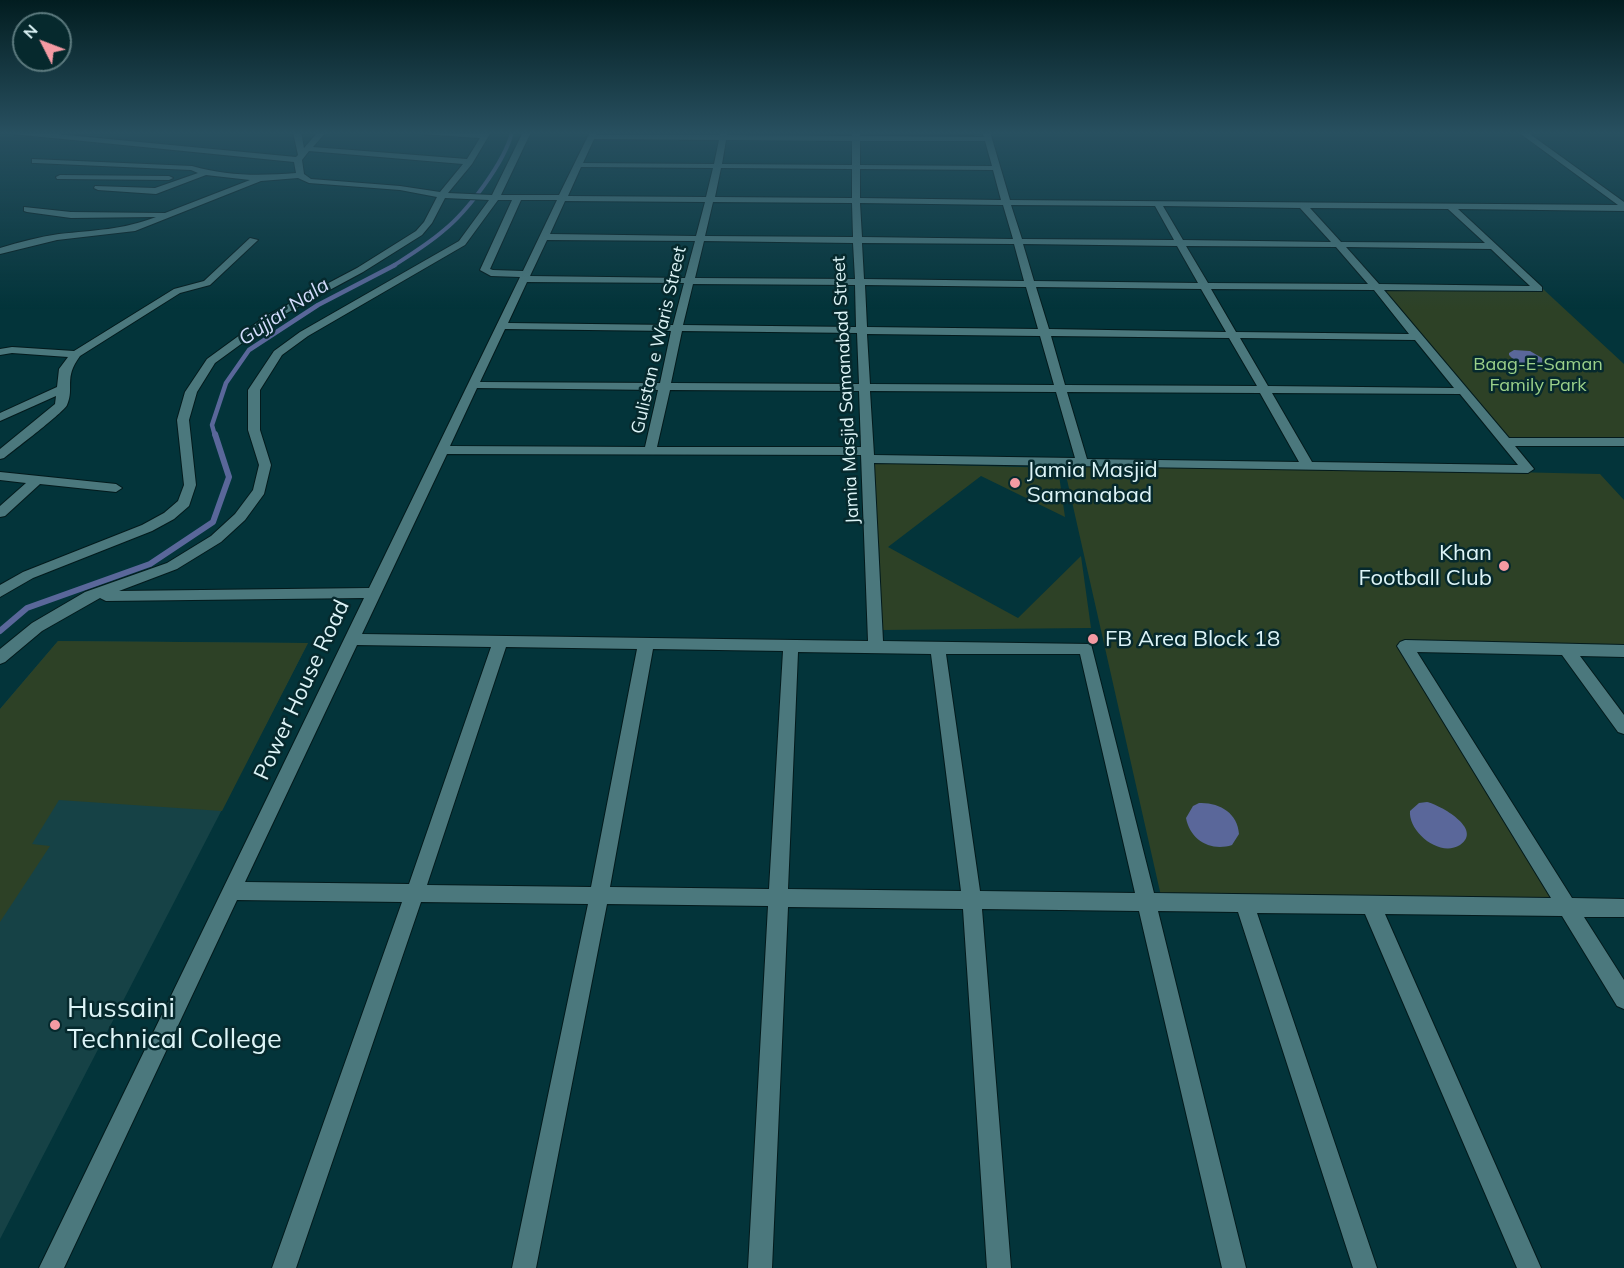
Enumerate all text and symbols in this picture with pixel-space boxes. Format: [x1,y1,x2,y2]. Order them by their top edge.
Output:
north arrow [12,12,72,72]
text: N [19,20,42,42]
street label: Gulistan e Waris Street [627,244,691,436]
street label: Jamia Masjid Samanabad Street [828,255,864,525]
water label: Gujjar Nala [234,273,334,351]
park label: Baag-E-Saman Family Park [1473,354,1603,397]
place label: Jamia Masjid Samanabad [1027,457,1158,508]
marker: Jamia Masjid Samanabad [1008,476,1022,490]
place label: Khan Football Club [1359,540,1492,592]
marker: Khan Football Club [1497,559,1511,573]
street label: Power House Road [249,596,355,784]
place label: FB Area Block 18 [1105,626,1280,652]
marker: FB Area Block 18 [1086,632,1100,646]
place label: Hussaini Technical College [67,993,282,1056]
marker: Hussaini Technical College [48,1018,62,1032]

